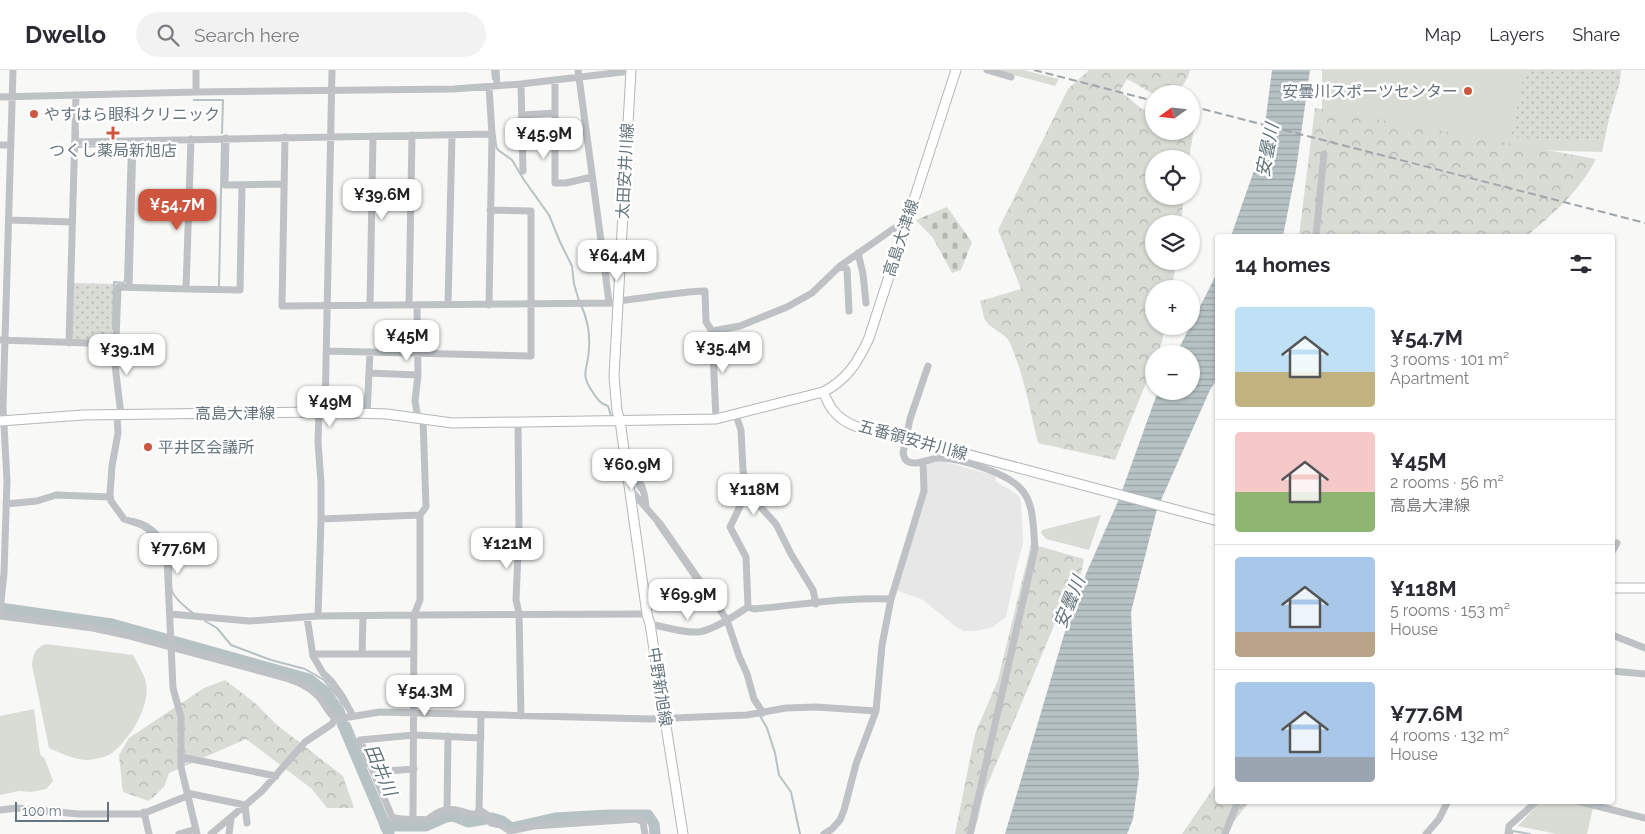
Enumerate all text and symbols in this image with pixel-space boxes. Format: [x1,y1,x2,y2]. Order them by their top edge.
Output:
search box [136,12,486,57]
text: Dwello [25,20,106,49]
icon: search [154,21,182,49]
text: Search here [194,24,300,46]
text: Map [1425,24,1461,45]
text: Layers [1489,24,1544,45]
text: Share [1572,24,1620,45]
place label: 安曇川スポーツセンター [1282,82,1458,101]
north arrow [1145,85,1200,140]
map controls [1145,85,1200,400]
marker: 安曇川スポーツセンター [1462,85,1474,97]
place label: やすはら眼科クリニック [44,105,220,124]
marker: やすはら眼科クリニック [28,108,40,120]
pin: ¥45.9M [503,118,585,160]
water label: 安曇川 [1252,120,1283,179]
street label: 太田安井川線 [613,123,637,219]
text: ¥45.9M [516,124,572,143]
marker: つくし薬局新旭店 [107,127,119,139]
place label: つくし薬局新旭店 [49,141,177,160]
button: locate [1145,150,1200,205]
pin: ¥39.6M [341,178,423,221]
text: ¥39.6M [354,185,410,204]
pin: ¥54.7M [136,189,218,231]
text: ¥54.7M [149,195,205,214]
street label: 高島大津線 [880,197,922,279]
button: layers [1145,215,1200,270]
pin: ¥64.4M [576,240,658,282]
text: ¥64.4M [589,246,645,265]
icon: filters [1567,250,1595,278]
text: 14 homes [1235,252,1330,277]
button: + [1145,280,1200,335]
pin: ¥45M [377,320,437,362]
text: ¥54.7M [1390,325,1463,350]
text: ¥45M [385,326,429,345]
icon: home [1275,327,1335,387]
pin: ¥35.4M [682,332,764,374]
pin: ¥39.1M [86,334,168,376]
text: ¥35.4M [695,338,751,357]
text: ¥39.1M [99,340,155,359]
button: − [1145,345,1200,400]
text: 3 rooms · 101 m² [1390,350,1509,369]
text: Apartment [1390,369,1469,388]
pin: ¥49M [300,386,360,428]
text: ¥49M [308,392,352,411]
street label: 高島大津線 [195,404,275,423]
street label: 五番領安井川線 [856,416,970,464]
place label: 平井区会議所 [158,438,254,457]
marker: 平井区会議所 [142,441,154,453]
pin: ¥60.9M [591,448,673,491]
text: ¥45M [1390,448,1447,473]
icon: home [1275,452,1335,512]
text: ¥60.9M [603,455,661,474]
text: 2 rooms · 56 m² [1390,473,1504,492]
pin: ¥118M [719,474,789,516]
text: ¥118M [729,480,779,499]
text: 高島大津線 [1390,496,1470,515]
pin: ¥121M [472,528,542,570]
pin: ¥77.6M [137,532,219,575]
text: ¥121M [482,534,532,553]
text: ¥77.6M [150,539,206,558]
water label: 安曇川 [1049,571,1090,631]
text: ¥118M [1390,576,1457,601]
icon: home [1275,577,1335,637]
pin: ¥69.9M [647,578,729,621]
text: ¥69.9M [659,585,717,604]
text: 5 rooms · 153 m² [1390,601,1510,620]
text: House [1390,620,1438,639]
street label: 中野新旭線 [644,646,676,728]
pin: ¥54.3M [384,674,466,717]
text: ¥54.3M [397,681,453,700]
text: ¥77.6M [1390,701,1463,726]
icon: home [1275,702,1335,762]
text: 4 rooms · 132 m² [1390,726,1510,745]
water label: 田井川 [361,741,402,801]
text: House [1390,745,1438,764]
scale bar [15,799,109,822]
text: 100 m [22,803,62,819]

